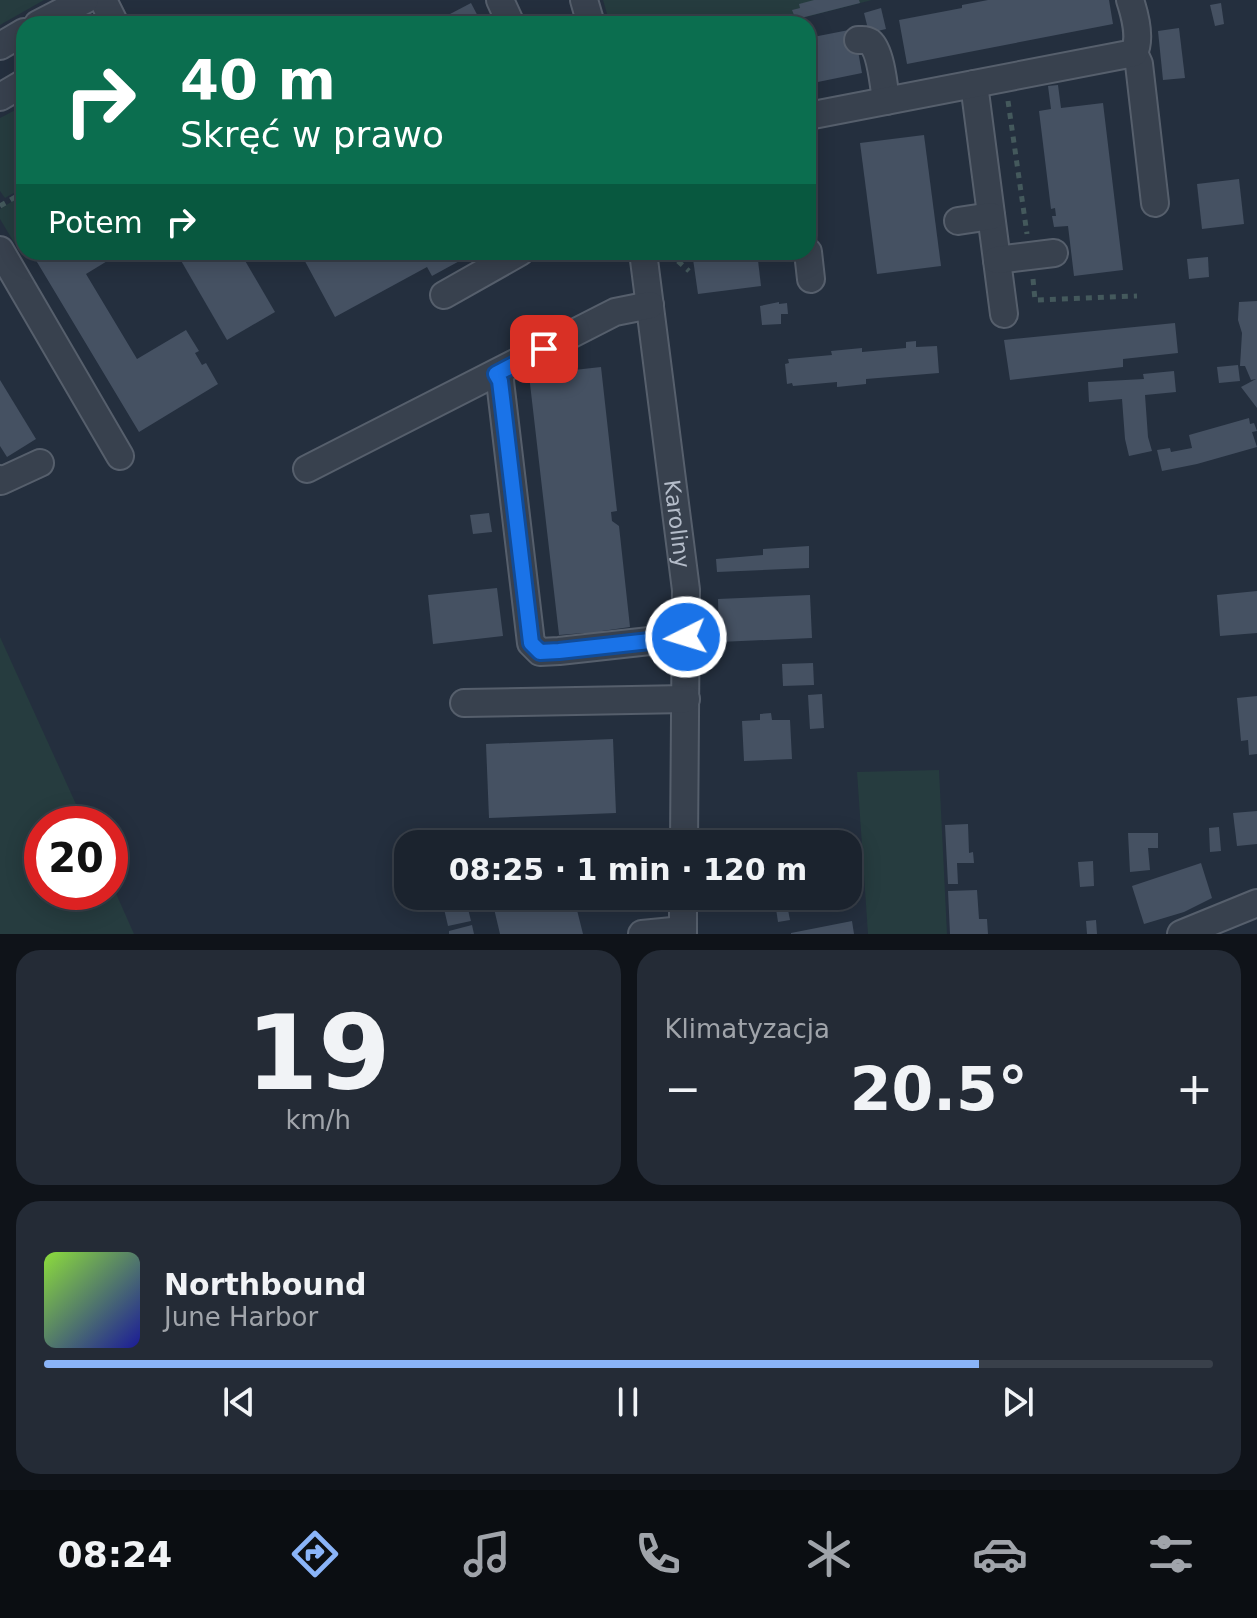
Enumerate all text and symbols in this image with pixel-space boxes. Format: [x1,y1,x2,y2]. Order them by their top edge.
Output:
text: 40 m [180,47,336,112]
icon: right [48,48,152,152]
text: Skręć w prawo [180,114,444,155]
icon: right [159,200,203,244]
text: Potem [48,205,143,240]
pin [510,315,578,383]
icon: arrive [522,327,566,371]
street label: Karoliny [659,478,695,569]
position arrow [644,595,728,679]
speed limit sign: 20 [24,806,128,910]
text: 08:25 · 1 min · 120 m [449,852,807,887]
text: 19 [246,992,391,1114]
text: Klimatyzacja [665,1014,830,1044]
text: 20.5° [850,1054,1028,1124]
text: − [665,1063,701,1114]
text: + [1176,1063,1213,1114]
text: km/h [285,1105,351,1135]
text: Northbound [164,1267,367,1302]
text: June Harbor [164,1302,318,1332]
icon: previous [217,1380,261,1424]
icon: pause [606,1380,650,1424]
icon: next [996,1380,1040,1424]
icon: directions [287,1526,343,1582]
icon: music [459,1526,515,1582]
icon: phone [630,1526,686,1582]
icon: climate [801,1526,857,1582]
icon: car [972,1526,1028,1582]
icon: filters [1143,1526,1199,1582]
text: 08:24 [58,1534,172,1575]

